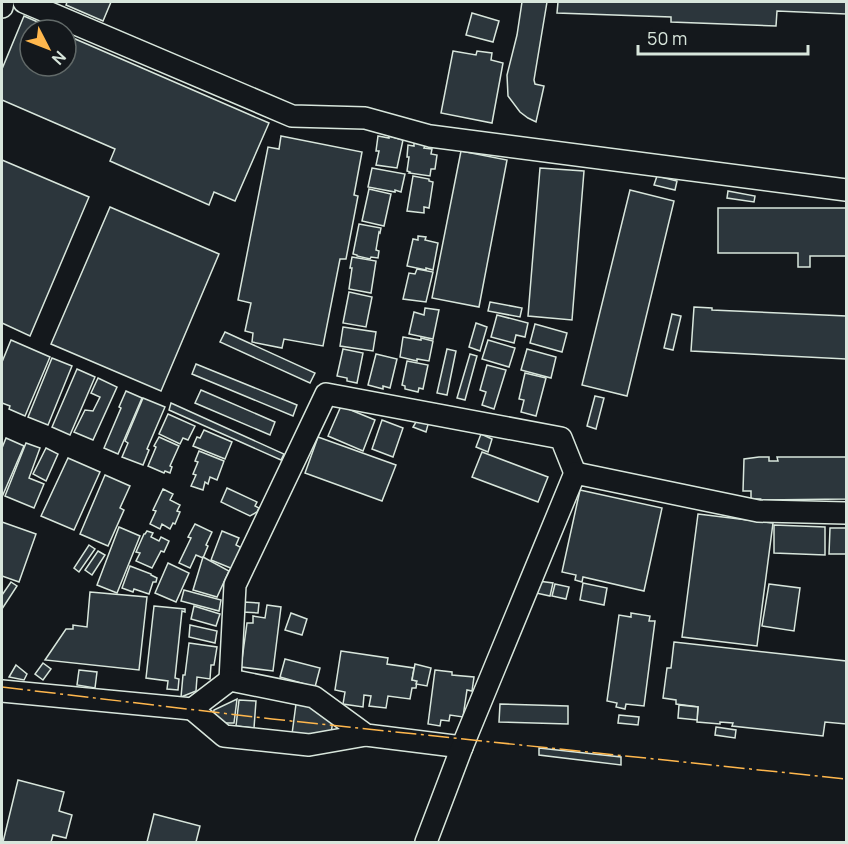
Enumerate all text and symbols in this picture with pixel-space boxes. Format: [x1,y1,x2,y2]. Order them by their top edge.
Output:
north arrow [18,18,78,78]
scale bar [638,18,808,56]
text: 50 m [647,26,687,50]
text: N [47,46,71,70]

